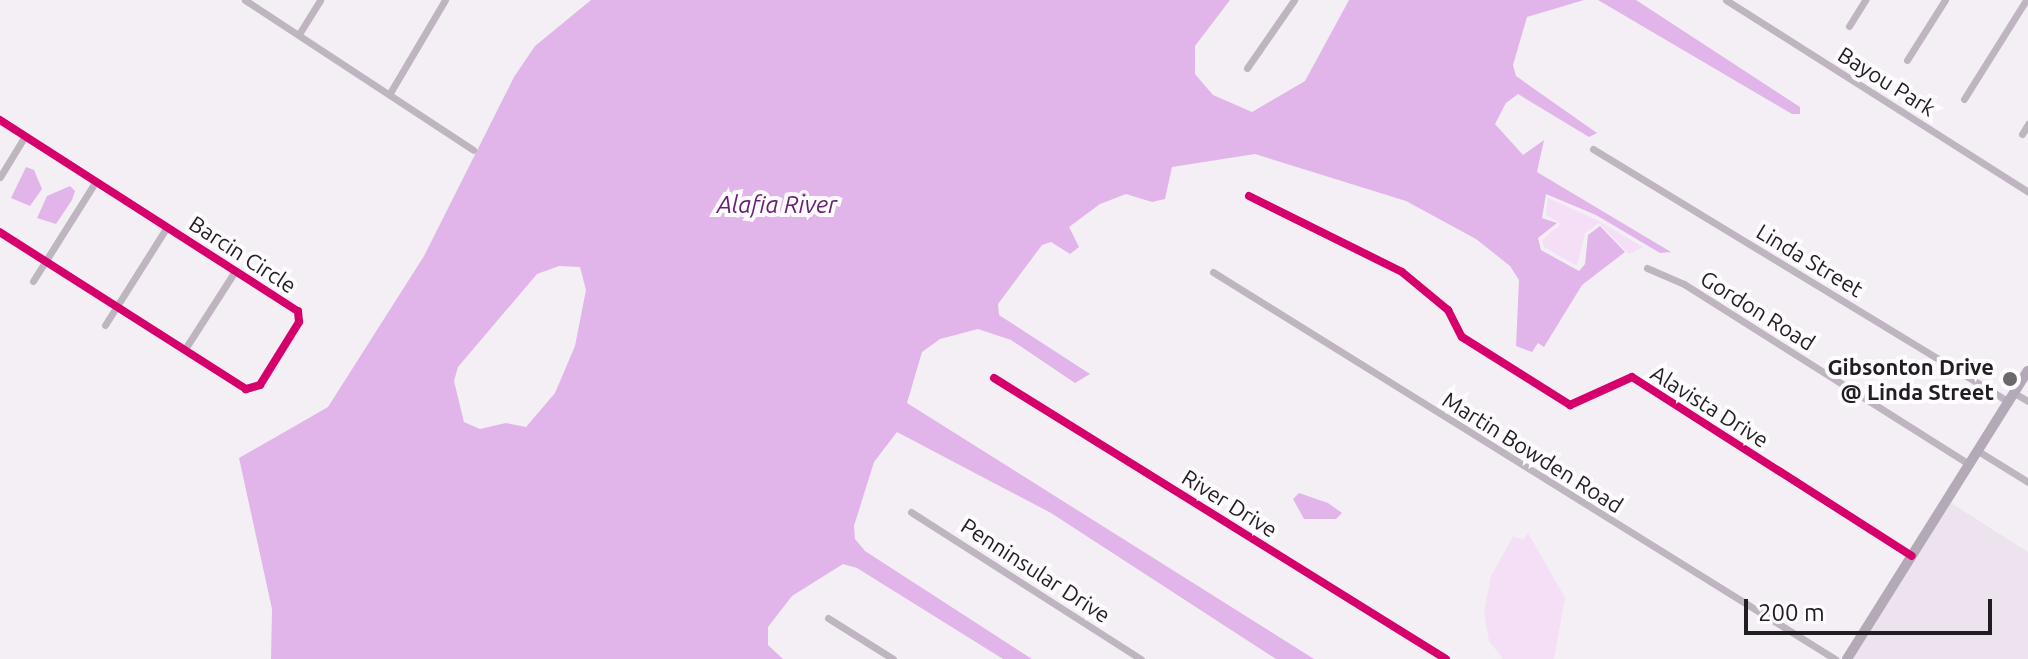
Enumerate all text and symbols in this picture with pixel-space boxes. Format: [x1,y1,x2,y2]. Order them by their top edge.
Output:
street label: Bayou Park [1833,41,1941,121]
water label: Alafia River [717,191,837,219]
street label: Barcin Circle [185,210,301,298]
street label: Linda Street [1752,218,1868,302]
street label: Gordon Road [1696,264,1820,356]
place label: Gibsonton Drive @ Linda Street [1827,353,1994,404]
street label: Alavista Drive [1646,359,1774,453]
marker: Gibsonton Drive @ Linda Street [2001,370,2019,388]
street label: Martin Bowden Road [1438,386,1628,518]
street label: River Drive [1178,463,1282,543]
street label: Penninsular Drive [956,512,1116,628]
scale bar [1748,583,1996,633]
text: 200 m [1758,599,1825,626]

